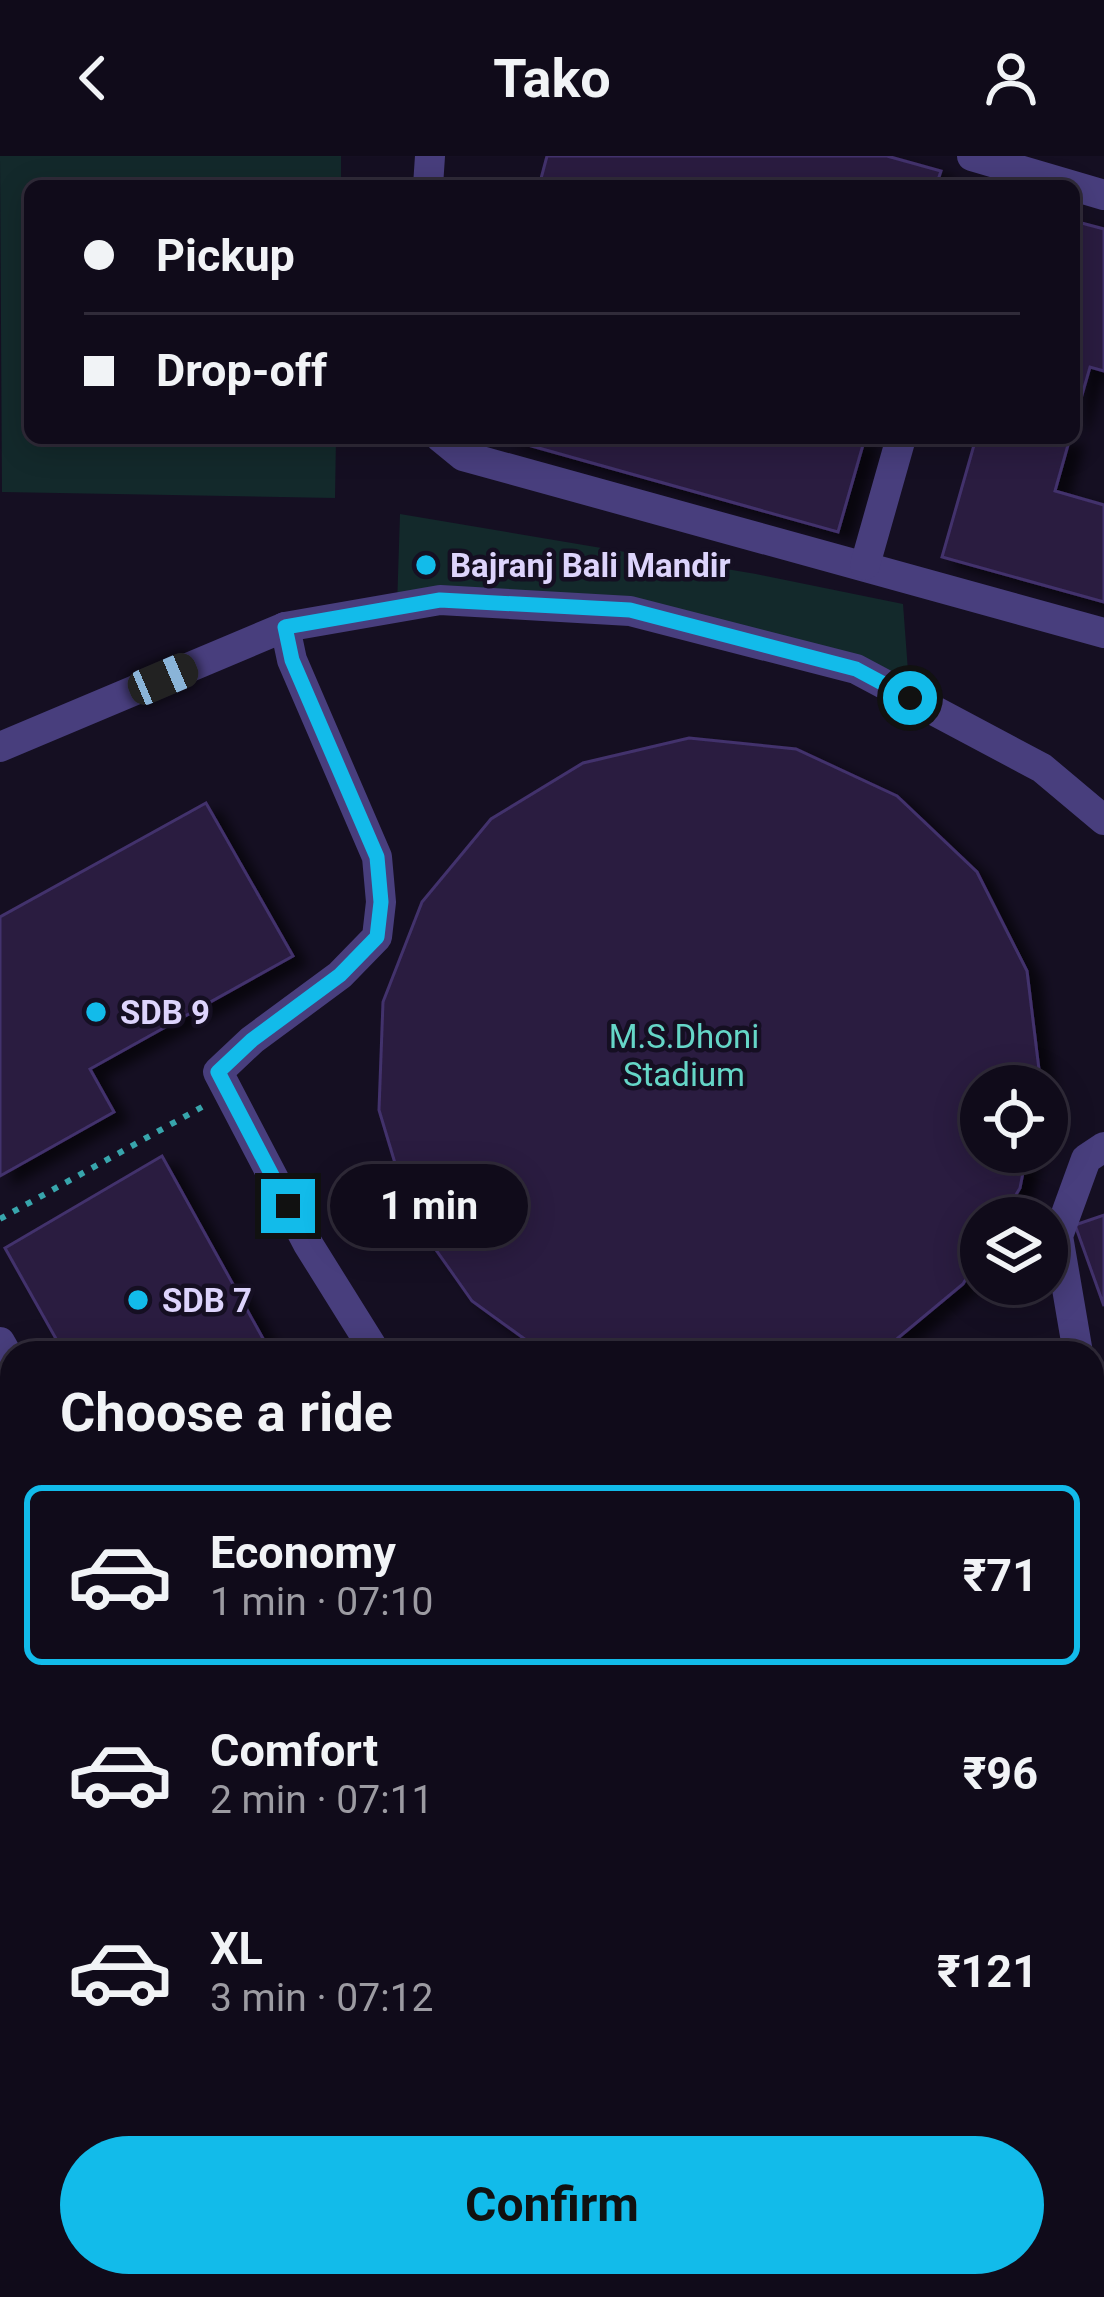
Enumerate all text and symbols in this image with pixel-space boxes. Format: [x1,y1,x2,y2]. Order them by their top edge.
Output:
icon: back [60,45,126,111]
icon: person [978,45,1044,111]
text: Tako [493,47,611,110]
text: Pickup [156,229,295,282]
text: Drop-off [156,344,327,397]
place label: Bajranj Bali Mandir [450,546,731,585]
marker: Bajranj Bali Mandir [413,552,439,578]
car [123,648,203,710]
route start [883,671,937,725]
place label: SDB 9 [120,993,210,1032]
marker: SDB 9 [83,999,109,1025]
park label: M.S.Dhoni Stadium [609,1017,759,1094]
map controls [960,1065,1068,1305]
button: locate [960,1065,1068,1173]
callout: 1 min [330,1164,528,1248]
route end [261,1179,315,1233]
text: 1 min [380,1183,478,1229]
button: layers [960,1197,1068,1305]
place label: SDB 7 [162,1281,252,1320]
marker: SDB 7 [125,1287,151,1313]
text: Choose a ride [60,1381,393,1444]
icon: car [66,1521,174,1629]
text: Economy [210,1526,396,1579]
text: ₹71 [963,1549,1038,1602]
text: 1 min · 07:10 [210,1579,433,1625]
icon: car [66,1719,174,1827]
text: Comfort [210,1724,378,1777]
text: ₹96 [963,1747,1038,1800]
text: 2 min · 07:11 [210,1777,433,1823]
icon: car [66,1917,174,2025]
text: XL [210,1922,263,1975]
text: ₹121 [937,1945,1038,1998]
text: 3 min · 07:12 [210,1975,433,2021]
button: Confirm [60,2136,1044,2274]

